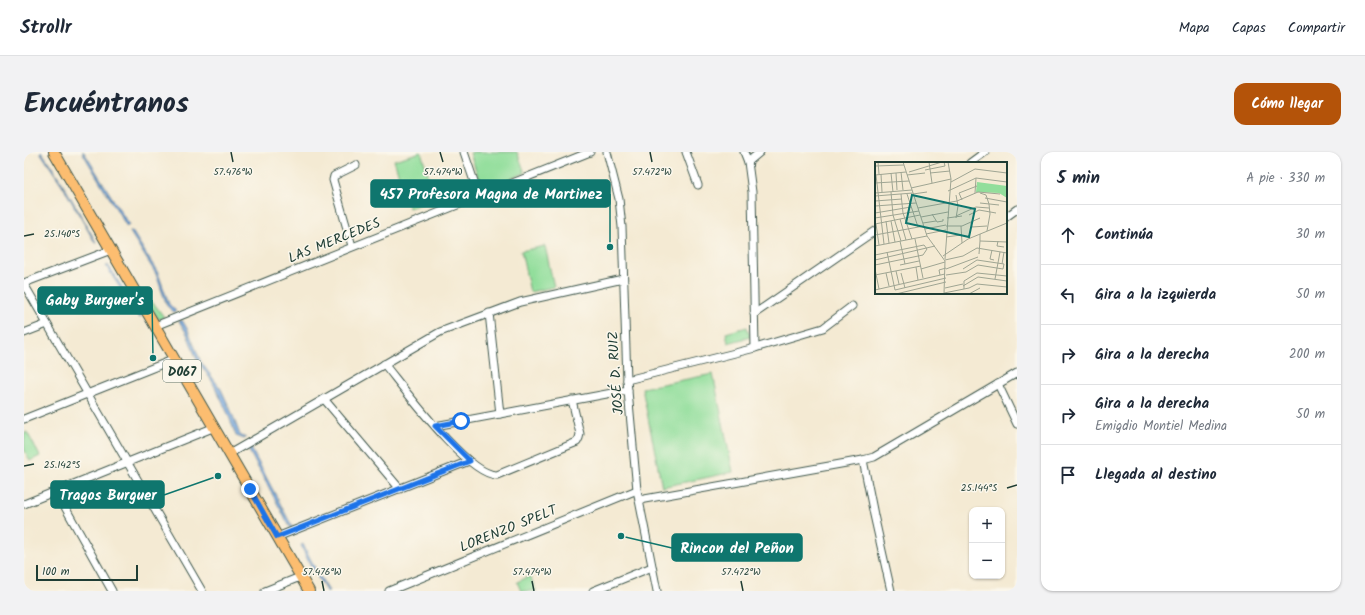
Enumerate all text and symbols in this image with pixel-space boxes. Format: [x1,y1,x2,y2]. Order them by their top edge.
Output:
text: Strollr [20,13,72,43]
text: Mapa [1179,17,1210,39]
text: Capas [1232,17,1266,39]
text: Compartir [1288,17,1345,39]
text: Encuéntranos [24,82,189,127]
button: Cómo llegar [1234,83,1341,125]
inset map [875,162,1007,294]
text: 57.476°W [213,164,253,180]
text: 57.474°W [423,164,463,180]
text: 57.472°W [632,164,672,180]
text: 5 min [1057,165,1100,192]
text: A pie · 330 m [1246,168,1325,189]
callout: 457 Profesora Magna de Martinez [371,180,610,207]
text: 457 Profesora Magna de Martinez [380,183,602,207]
street label: LAS MERCEDES [285,212,384,269]
text: Continúa [1095,223,1153,247]
icon: ahead [1057,224,1079,246]
text: 30 m [1296,224,1325,245]
text: 25.140°S [44,226,81,242]
text: Gira a la izquierda [1095,283,1216,307]
icon: left [1057,284,1079,306]
text: 50 m [1296,284,1325,305]
callout: Gaby Burguer's [38,287,152,314]
text: Gaby Burguer's [46,289,144,313]
street label: JOSÉ D. RUIZ [602,330,630,416]
text: Gira a la derecha [1095,343,1209,367]
icon: right [1057,344,1079,366]
text: 200 m [1289,344,1325,365]
road number: D067 [163,360,201,382]
text: Gira a la derecha [1095,392,1209,416]
icon: right [1057,404,1079,426]
text: 50 m [1296,404,1325,425]
route start [452,412,470,430]
text: Emigdio Montiel Medina [1095,416,1227,437]
text: 25.142°S [44,457,81,473]
text: Llegada al destino [1095,463,1217,487]
icon: arrive [1057,464,1079,486]
route end [241,480,259,498]
text: 25.144°S [961,480,998,496]
callout: Tragos Burguer [51,481,164,508]
text: Tragos Burguer [59,484,157,508]
street label: LORENZO SPELT [456,499,562,558]
map controls [969,507,1005,579]
button: + [969,507,1005,543]
callout: Rincon del Peñon [672,534,802,561]
text: Rincon del Peñon [680,537,794,561]
button: − [969,543,1005,579]
scale bar [36,563,138,582]
text: 100 m [42,563,70,581]
text: 57.476°W [302,564,342,580]
text: 57.474°W [512,564,552,580]
text: 57.472°W [721,564,761,580]

